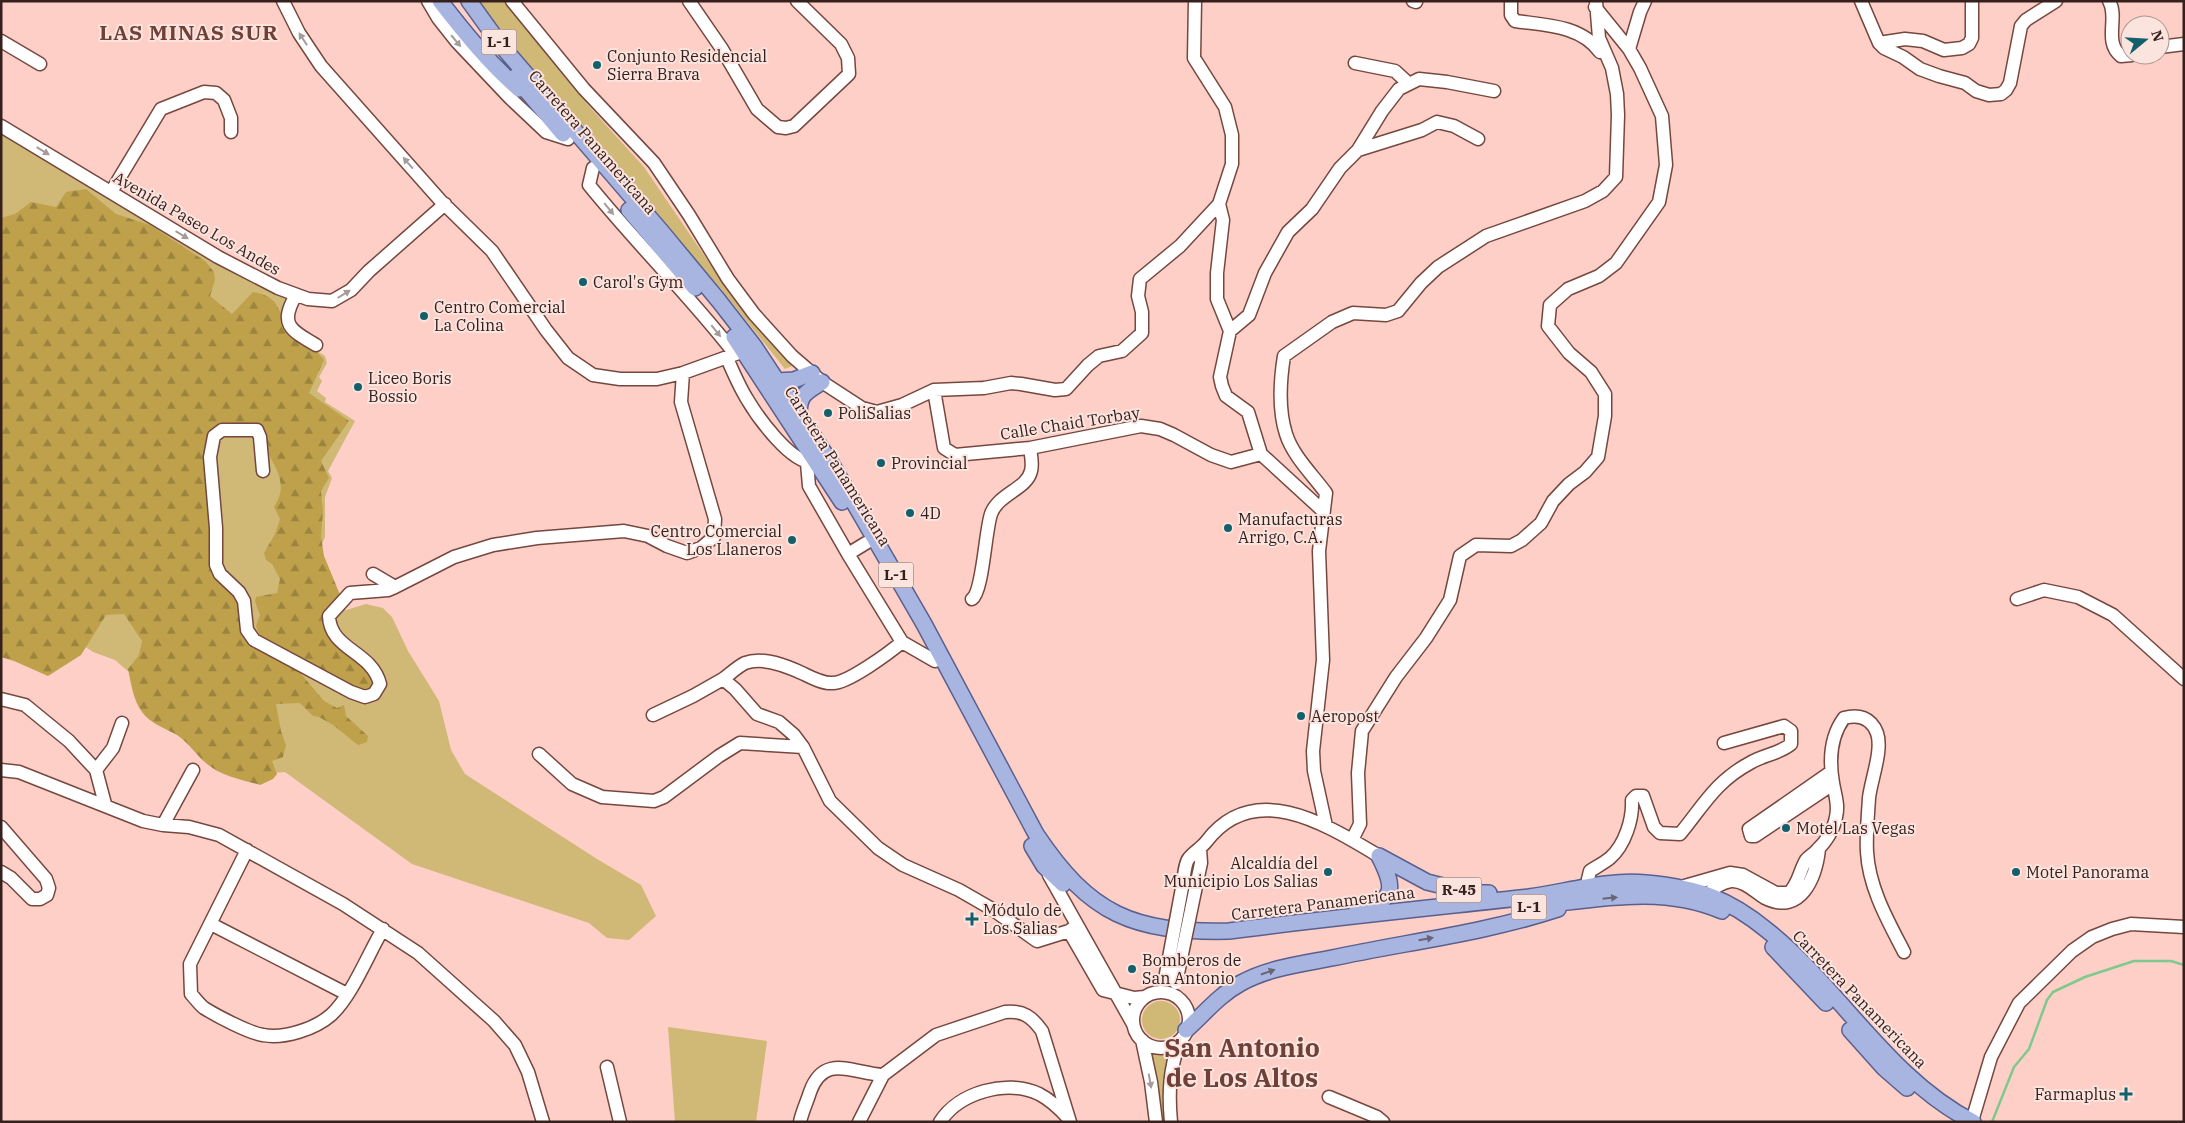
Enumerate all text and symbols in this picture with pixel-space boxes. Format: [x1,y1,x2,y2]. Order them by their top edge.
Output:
north arrow [2120,15,2170,65]
district label: LAS MINAS SUR [99,18,279,46]
text: N [2147,28,2168,44]
road number: L-1 [482,30,516,54]
one-way arrow [298,33,308,46]
one-way arrow [451,34,462,47]
place label: Conjunto Residencial Sierra Brava [607,46,767,84]
marker: Conjunto Residencial Sierra Brava [591,59,603,71]
street label: Carretera Panamericana [525,66,661,218]
one-way arrow [37,146,50,155]
one-way arrow [403,157,414,169]
street label: Avenida Paseo Los Andes [110,167,284,279]
one-way arrow [603,203,614,216]
one-way arrow [176,230,189,240]
place label: Carol's Gym [593,272,684,292]
marker: Carol's Gym [577,276,589,288]
one-way arrow [338,289,351,299]
place label: Centro Comercial La Colina [434,297,566,335]
marker: Centro Comercial La Colina [418,310,430,322]
one-way arrow [711,324,722,337]
place label: Liceo Boris Bossio [368,368,452,406]
marker: Liceo Boris Bossio [352,381,364,393]
street label: Carretera Panamericana [781,382,896,550]
street label: Calle Chaid Torbay [999,402,1142,444]
place label: PoliSalias [838,403,911,423]
marker: PoliSalias [822,407,834,419]
place label: Provincial [891,453,968,473]
marker: Provincial [875,457,887,469]
place label: 4D [920,503,941,523]
marker: 4D [904,507,916,519]
place label: Manufacturas Arrigo, C.A. [1238,509,1342,547]
place label: Centro Comercial Los Llaneros [651,521,782,559]
marker: Manufacturas Arrigo, C.A. [1222,522,1234,534]
marker: Centro Comercial Los Llaneros [786,534,798,546]
road number: L-1 [878,562,914,588]
place label: Aeropost [1311,706,1379,726]
marker: Aeropost [1295,710,1307,722]
place label: Motel Las Vegas [1796,818,1915,838]
marker: Motel Las Vegas [1780,822,1792,834]
place label: Alcaldía del Municipio Los Salias [1163,853,1318,891]
place label: Motel Panorama [2026,862,2150,882]
marker: Alcaldía del Municipio Los Salias [1322,866,1334,878]
marker: Motel Panorama [2010,866,2022,878]
road number: R-45 [1436,878,1482,902]
street label: Carretera Panamericana [1230,882,1416,924]
one-way arrow [1603,893,1619,901]
road number: L-1 [1512,894,1546,920]
place label: Módulo de Los Salias [983,900,1062,938]
marker: Módulo de Los Salias [965,912,979,926]
street label: Carretera Panamericana [1789,926,1932,1073]
one-way arrow [1419,934,1435,942]
place label: Bomberos de San Antonio [1142,950,1241,988]
marker: Bomberos de San Antonio [1126,963,1138,975]
one-way arrow [1260,968,1275,975]
district label: San Antonio de Los Altos [1164,1030,1320,1094]
one-way arrow [1147,1073,1155,1089]
place label: Farmaplus [2034,1084,2116,1104]
marker: Farmaplus [2120,1088,2132,1100]

